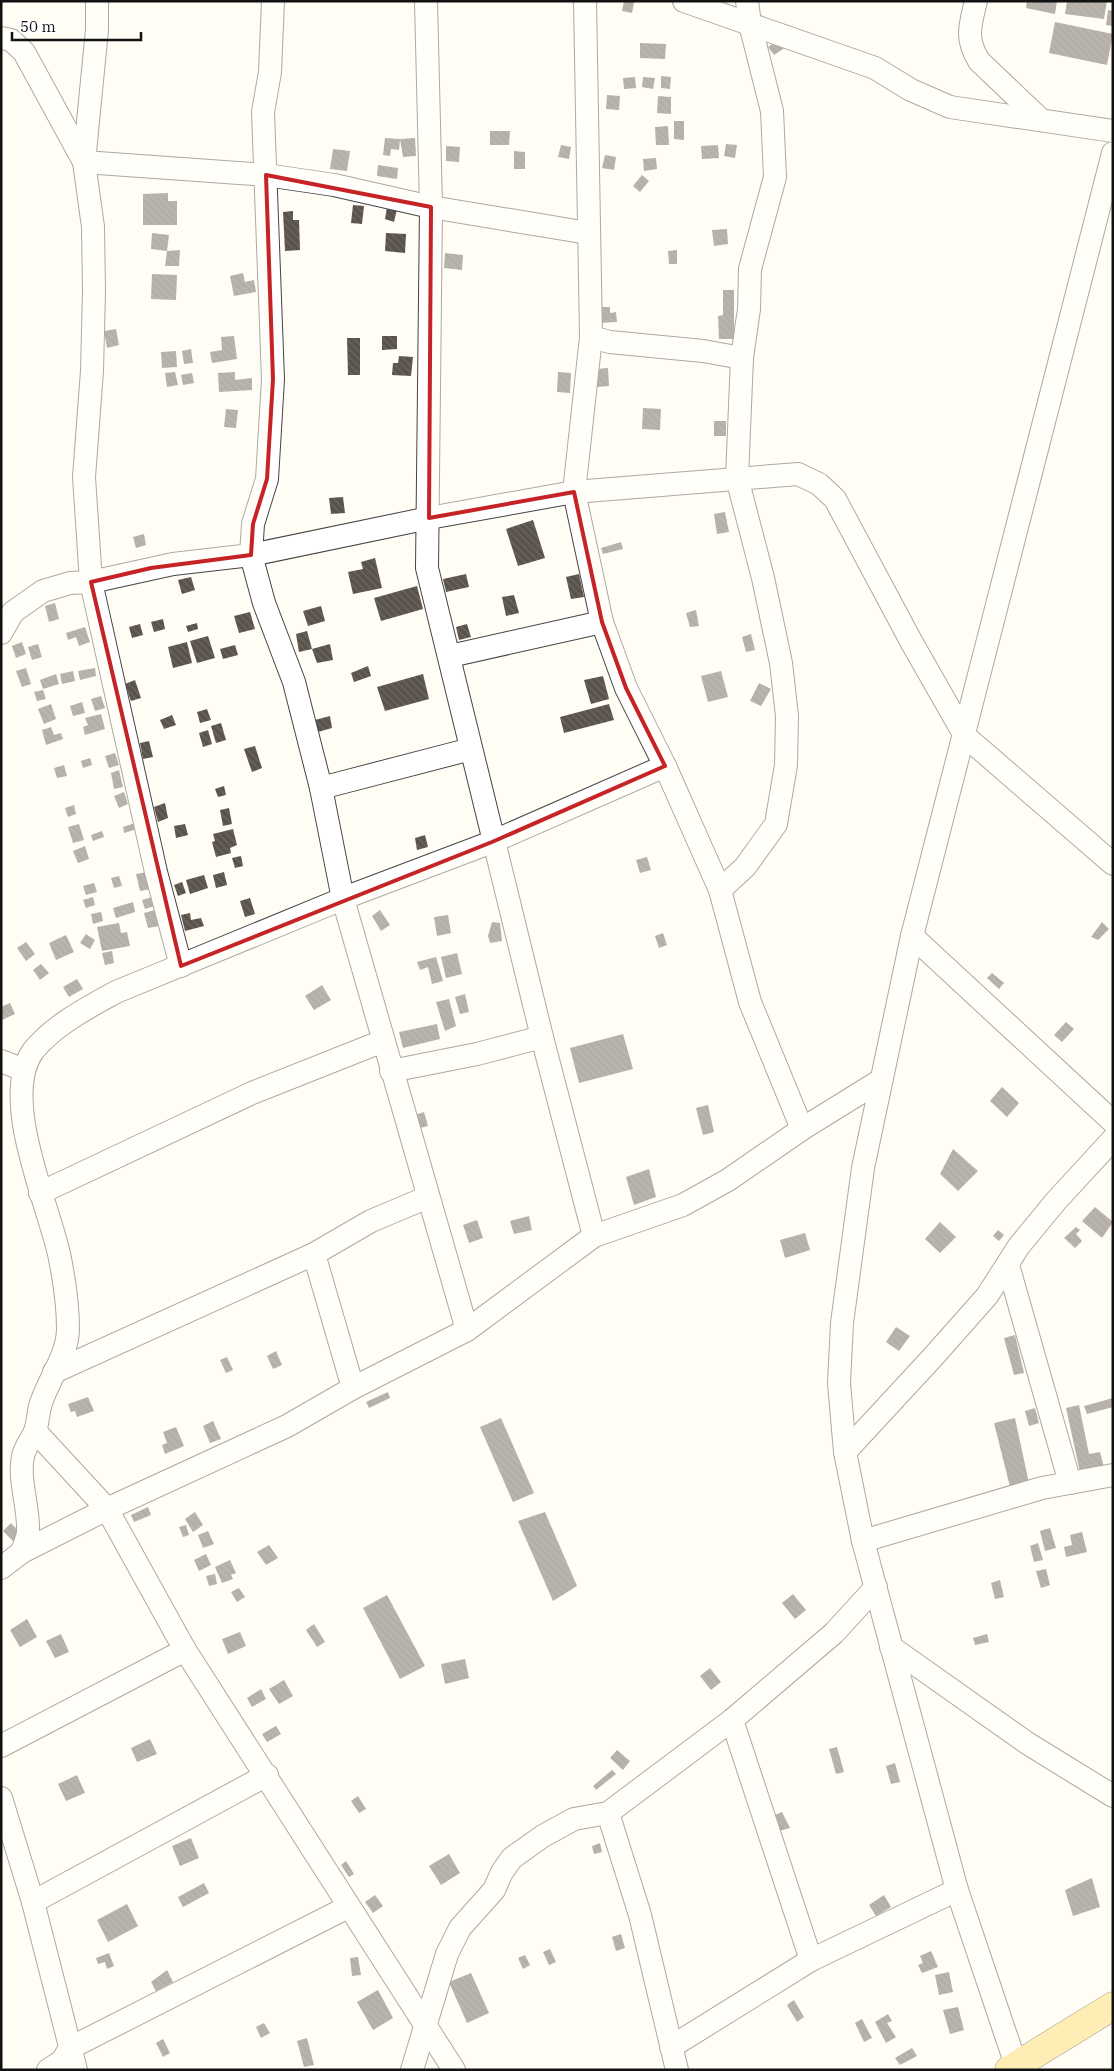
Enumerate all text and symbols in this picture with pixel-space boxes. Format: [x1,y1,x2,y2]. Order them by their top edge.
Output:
scale bar [12,10,141,42]
text: 50 m [20,17,56,36]

